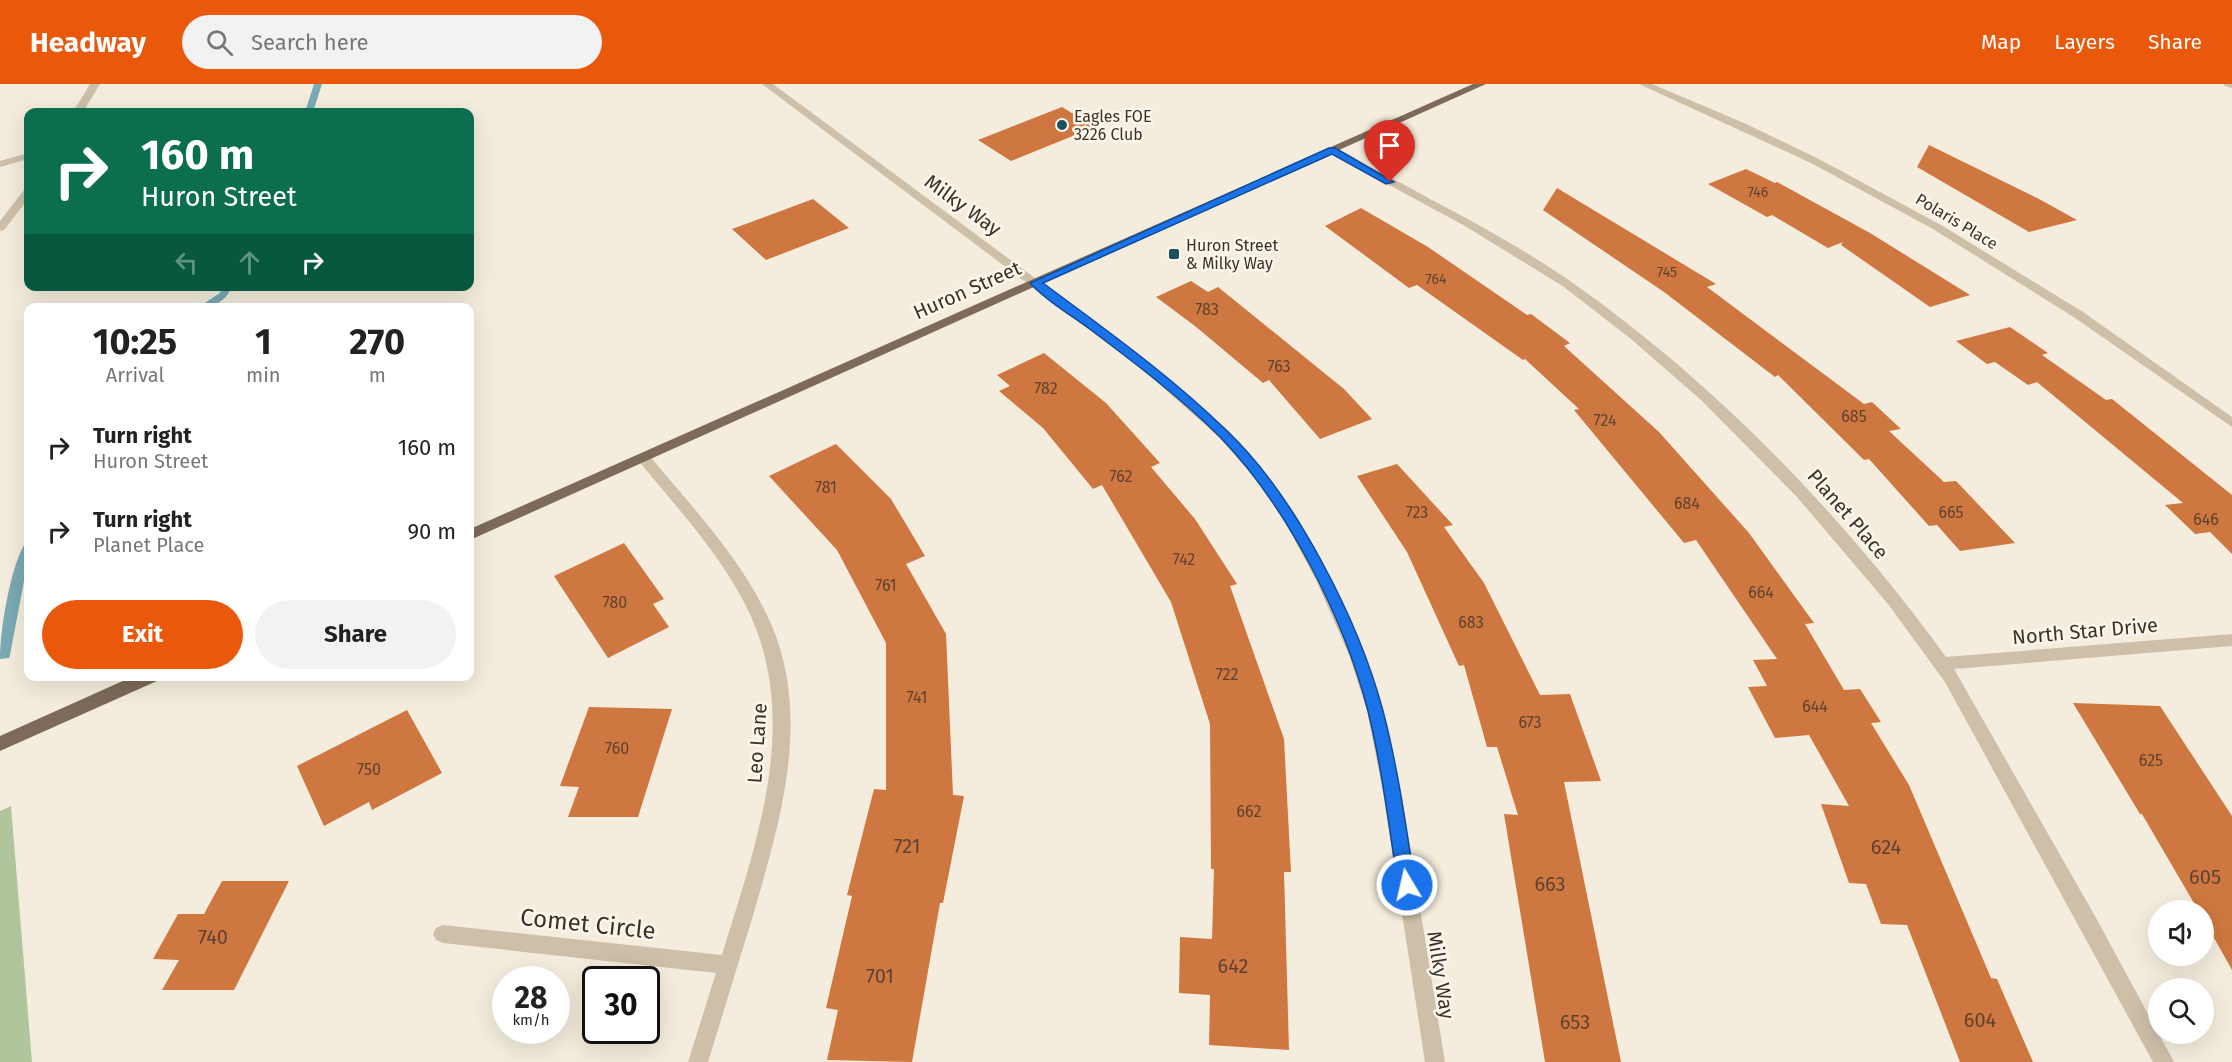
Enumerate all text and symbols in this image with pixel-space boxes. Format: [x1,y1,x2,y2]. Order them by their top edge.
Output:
search box [182,15,602,69]
text: Headway [30,26,146,59]
icon: search [203,26,236,59]
text: Search here [251,29,369,56]
text: Map [1981,29,2021,55]
text: Layers [2054,29,2115,55]
text: Share [2148,29,2202,55]
place label: Eagles FOE 3226 Club [1074,107,1152,144]
marker: Eagles FOE 3226 Club [1055,118,1069,132]
pin [1364,120,1415,182]
icon: arrive [1373,129,1406,162]
text: 160 m [141,130,254,180]
icon: right [42,132,120,210]
street label: Milky Way [920,169,1006,241]
text: Huron Street [141,181,297,213]
house number: 746 [1748,184,1768,201]
street label: Polaris Place [1912,189,2001,253]
place label: Huron Street & Milky Way [1186,236,1278,273]
icon: left [170,246,203,279]
icon: ahead [233,246,266,279]
icon: right [296,246,329,279]
marker: Huron Street & Milky Way [1167,247,1181,261]
street label: Huron Street [909,255,1025,324]
house number: 745 [1657,264,1677,281]
house number: 764 [1426,271,1447,288]
house number: 783 [1195,300,1219,319]
text: 10:25 [93,320,177,364]
text: 1 [255,320,272,364]
text: 270 [349,320,405,364]
house number: 763 [1267,357,1291,376]
text: Arrival [106,363,164,387]
text: min [246,363,281,387]
text: m [369,363,386,387]
house number: 782 [1034,379,1058,398]
house number: 685 [1841,407,1867,426]
house number: 724 [1594,411,1617,430]
text: Turn right [93,422,192,449]
icon: right [42,431,75,464]
text: 160 m [398,434,456,461]
text: Huron Street [93,449,208,473]
street label: Planet Place [1802,464,1894,564]
house number: 762 [1110,467,1133,486]
house number: 781 [815,478,837,497]
house number: 684 [1674,494,1700,513]
house number: 723 [1406,503,1428,522]
house number: 665 [1939,503,1964,522]
text: Turn right [93,506,192,533]
house number: 646 [2193,510,2219,529]
icon: right [42,515,75,548]
text: 90 m [407,518,456,545]
text: Planet Place [93,533,204,557]
house number: 742 [1173,550,1195,569]
house number: 761 [875,576,897,595]
house number: 664 [1748,583,1774,602]
house number: 780 [603,593,627,612]
button: Exit [42,600,243,669]
button: Share [255,600,456,669]
house number: 683 [1458,613,1484,632]
street label: North Star Drive [2011,613,2159,649]
house number: 722 [1216,665,1238,684]
house number: 741 [907,688,927,707]
house number: 644 [1802,697,1828,716]
street label: Leo Lane [742,702,772,784]
house number: 673 [1518,713,1542,732]
house number: 760 [605,739,629,758]
house number: 625 [2139,751,2163,770]
house number: 750 [357,760,381,779]
house number: 662 [1237,802,1261,821]
house number: 721 [894,834,920,858]
house number: 624 [1871,835,1902,859]
position arrow [1375,853,1439,917]
house number: 605 [2189,865,2221,889]
house number: 663 [1534,872,1566,896]
map controls [2148,900,2214,1044]
button: sound [2148,900,2214,966]
street label: Comet Circle [519,903,657,945]
house number: 740 [198,925,228,949]
street label: Milky Way [1422,929,1460,1021]
house number: 642 [1218,954,1248,978]
house number: 701 [866,964,894,988]
speed limit sign: 30 [582,966,660,1044]
button: search [2148,978,2214,1044]
text: 28 [515,980,547,1016]
house number: 604 [1964,1008,1997,1032]
house number: 653 [1560,1010,1590,1034]
text: km/h [512,1011,550,1029]

